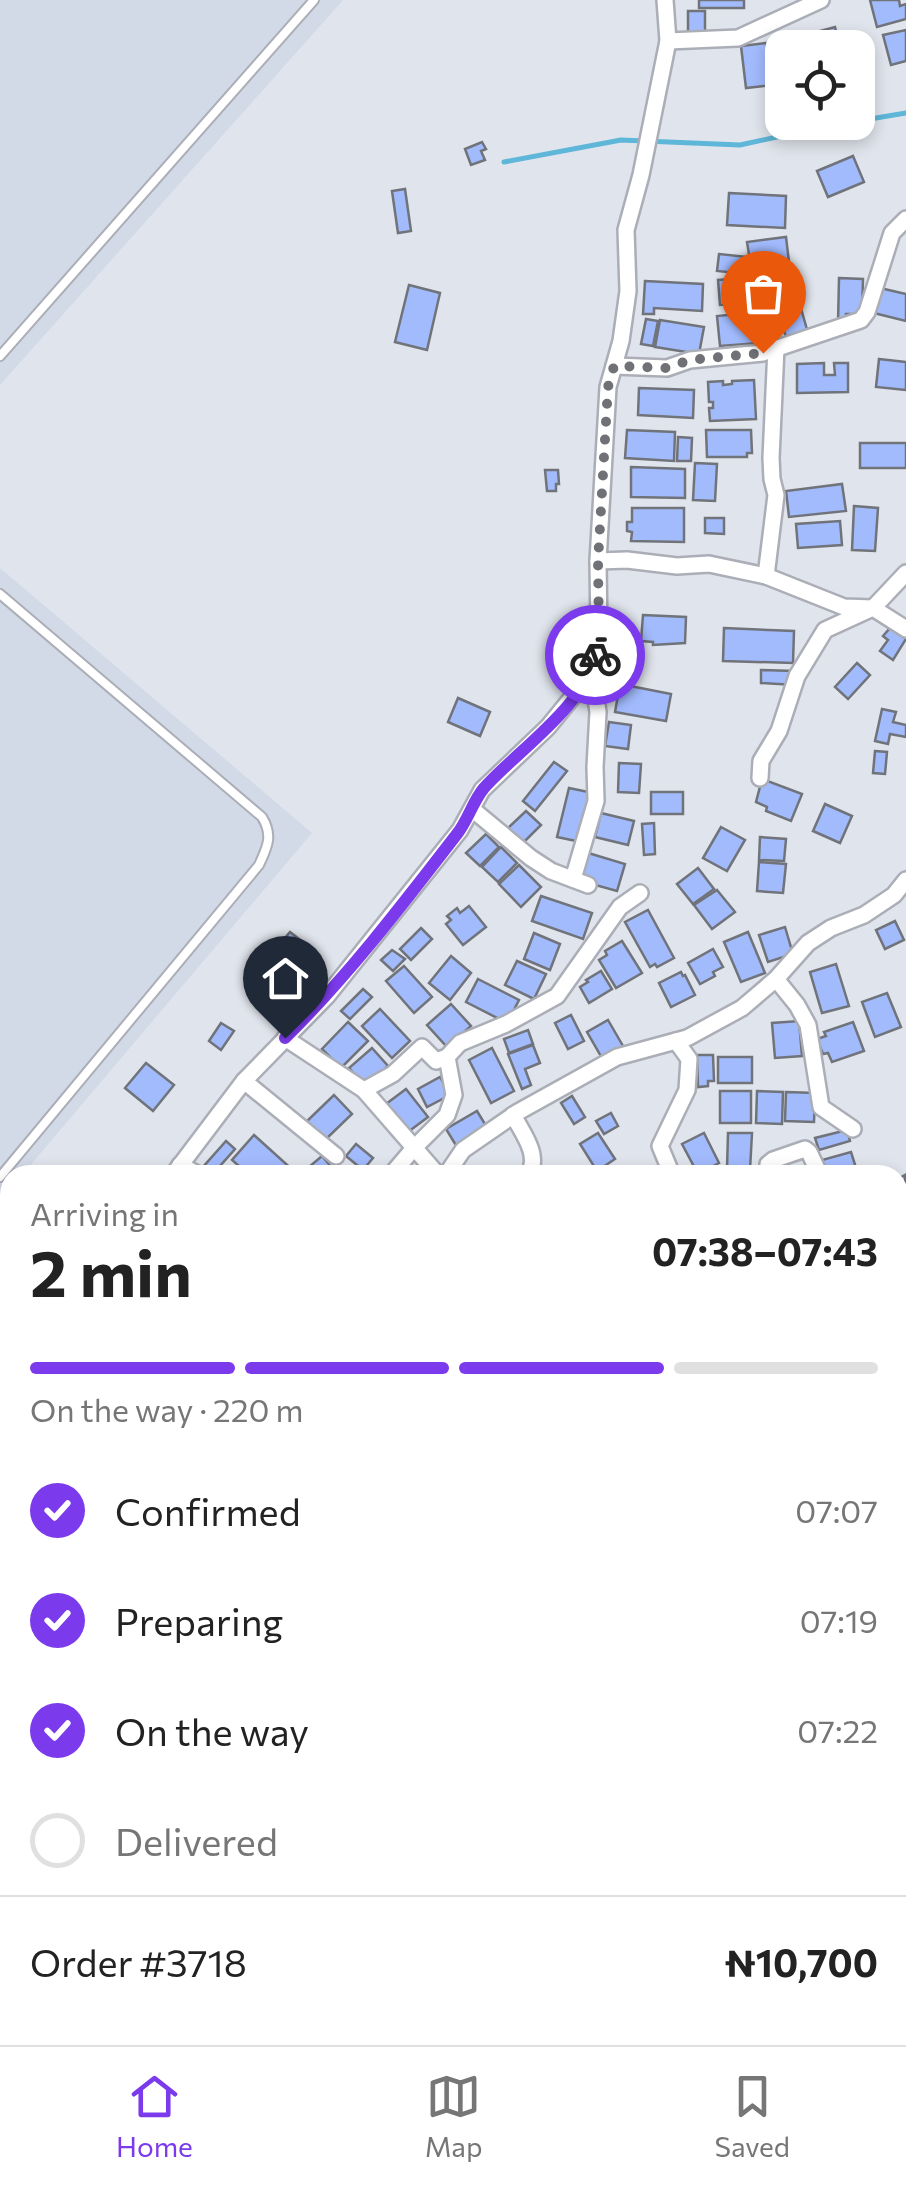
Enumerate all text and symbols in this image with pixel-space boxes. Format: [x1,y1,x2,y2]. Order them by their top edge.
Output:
map controls [765,30,875,140]
button: locate [765,30,875,140]
pin [721,251,806,354]
icon: bag [736,266,791,321]
courier [545,605,645,705]
icon: bike [568,628,623,683]
pin [243,936,328,1039]
icon: home [258,951,313,1006]
text: Arriving in [30,1193,179,1233]
text: 07:38–07:43 [652,1227,878,1274]
text: 2 min [30,1231,192,1310]
text: On the way · 220 m [30,1389,303,1429]
icon: check [30,1483,85,1538]
text: Confirmed [115,1487,301,1534]
text: 07:07 [795,1490,878,1530]
icon: check [30,1593,85,1648]
text: Preparing [115,1597,283,1644]
text: 07:19 [800,1600,878,1640]
icon: check [30,1703,85,1758]
text: On the way [115,1707,309,1754]
text: 07:22 [797,1710,878,1750]
text: Delivered [115,1817,278,1864]
text: Order #3718 [30,1938,247,1985]
text: ₦10,700 [724,1938,878,1985]
tab: Home [116,2069,193,2163]
tab: Map [425,2069,483,2163]
tab: Saved [714,2069,790,2163]

